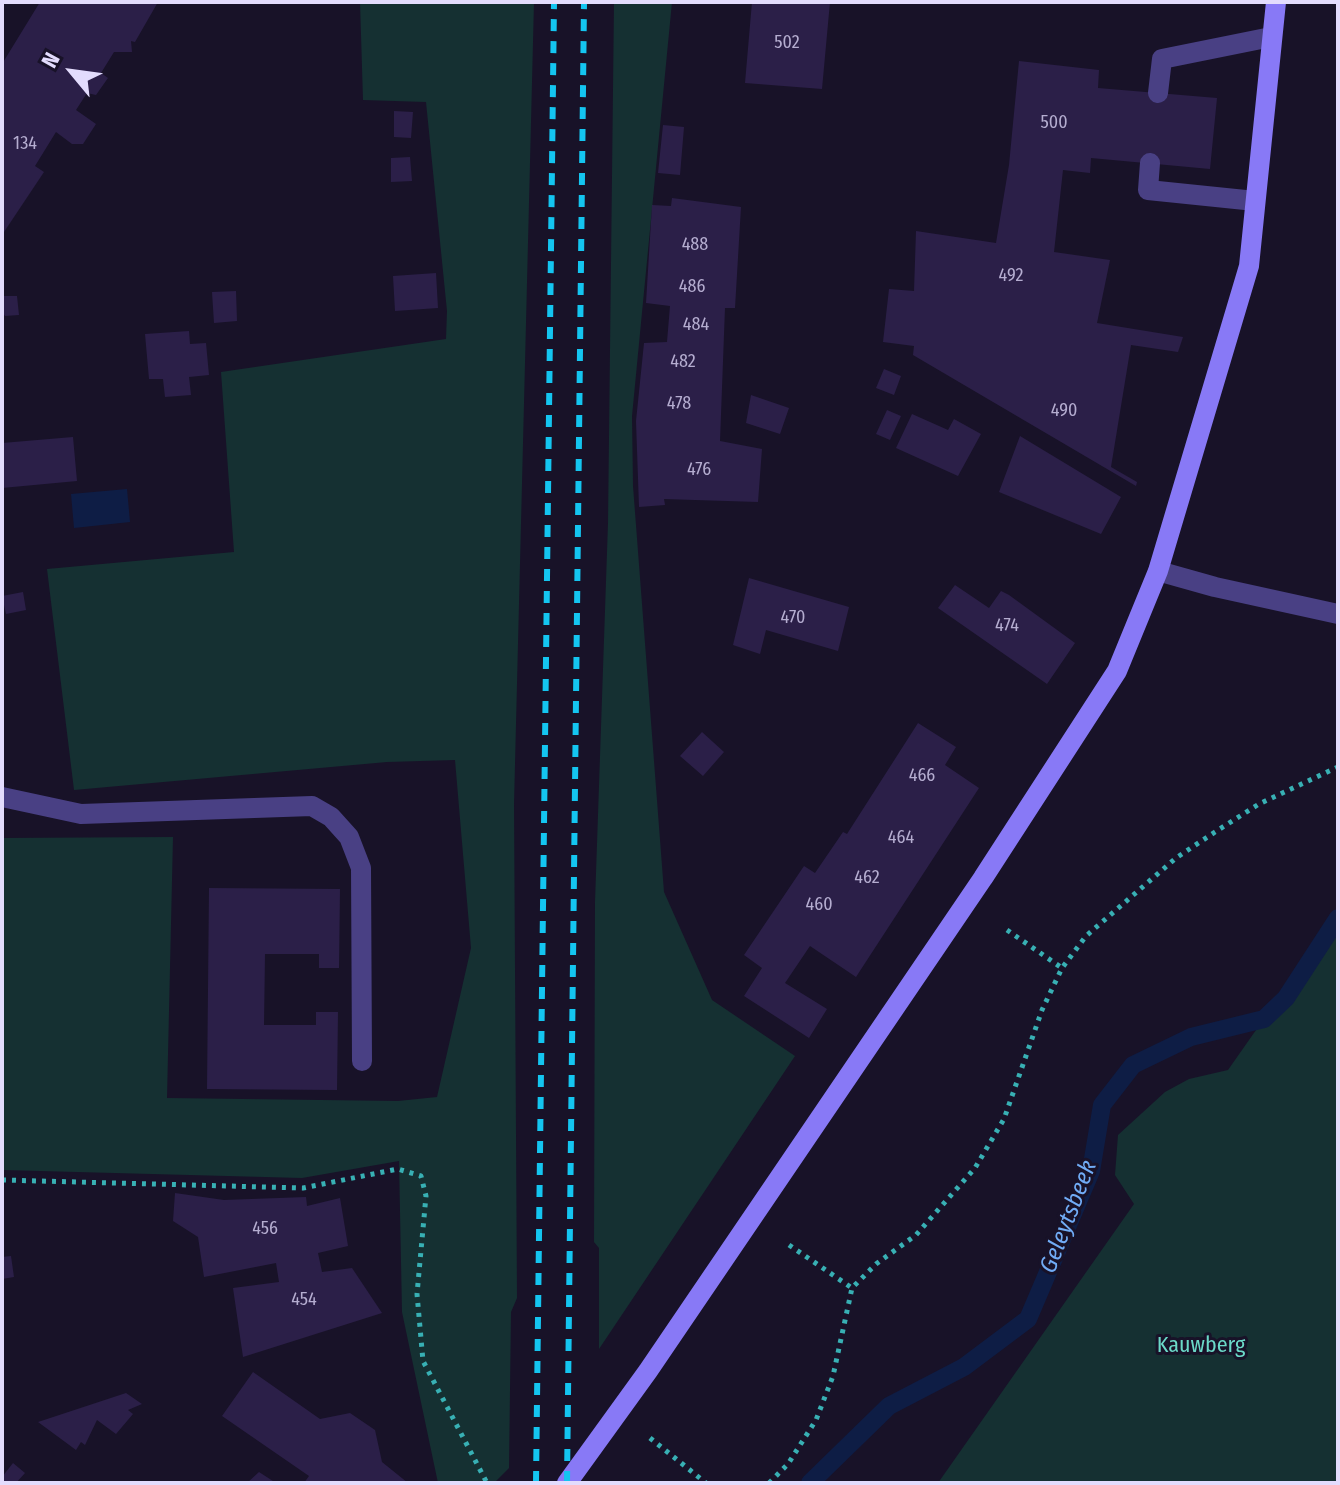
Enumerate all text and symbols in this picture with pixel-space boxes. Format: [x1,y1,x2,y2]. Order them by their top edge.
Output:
north arrow [32,32,112,112]
house number: 502 [774,32,800,54]
text: N [36,48,66,72]
house number: 500 [1040,112,1068,134]
house number: 134 [13,133,37,155]
house number: 488 [682,234,708,256]
house number: 492 [999,265,1023,287]
house number: 486 [679,276,705,298]
house number: 484 [683,314,709,336]
house number: 482 [670,351,696,373]
house number: 478 [667,393,691,415]
house number: 490 [1051,400,1077,422]
house number: 476 [687,459,711,481]
house number: 470 [781,607,805,629]
house number: 474 [995,615,1019,637]
house number: 466 [909,765,935,787]
house number: 464 [888,827,914,849]
house number: 462 [854,867,880,889]
house number: 460 [805,894,833,916]
water label: Geleytsbeek [1034,1157,1104,1277]
house number: 456 [252,1218,278,1240]
house number: 454 [291,1289,317,1311]
park label: Kauwberg [1157,1333,1245,1359]

